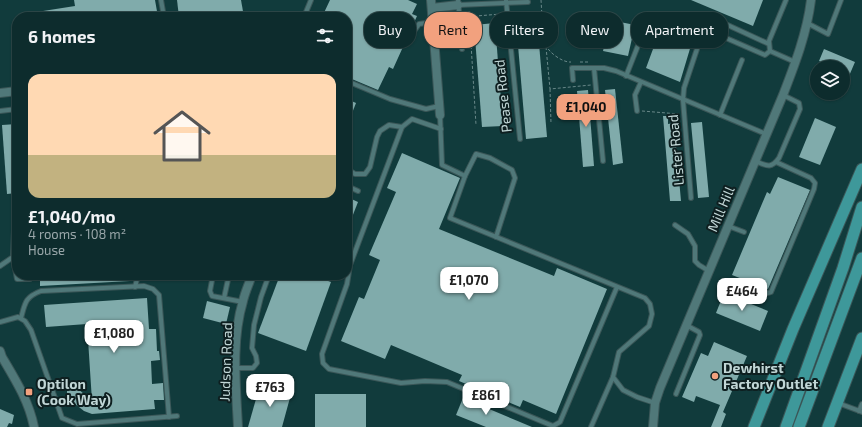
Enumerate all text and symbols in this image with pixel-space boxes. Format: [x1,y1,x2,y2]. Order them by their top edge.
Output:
chip: Buy [364,12,416,48]
chip: Rent [424,12,482,48]
chip: Filters [490,12,558,48]
chip: New [566,12,623,48]
chip: Apartment [631,12,728,48]
icon: filters [314,25,336,47]
text: 6 homes [28,26,96,46]
street label: Pease Road [490,59,515,133]
map controls [810,60,850,100]
button: layers [810,60,850,100]
pin: £1,040 [553,94,619,128]
text: £1,040 [565,99,607,115]
icon: home [146,100,218,172]
street label: Lister Road [664,114,687,186]
street label: Mill Hill [703,183,738,234]
text: £1,040/mo [28,206,116,226]
text: 4 rooms · 108 m² [28,226,126,242]
text: House [28,242,65,258]
pin: £1,070 [436,267,502,301]
text: £1,070 [449,272,489,288]
pin: £464 [718,278,766,312]
text: £464 [726,283,758,299]
pin: £1,080 [81,320,147,354]
street label: Judson Road [216,322,235,402]
text: £1,080 [94,325,134,341]
place label: Dewhirst Factory Outlet [723,359,818,392]
marker: Dewhirst Factory Outlet [710,371,720,381]
pin: £763 [246,374,294,408]
place label: Optilon (Cook Way) [37,375,111,408]
text: £763 [255,379,285,395]
pin: £861 [462,382,510,416]
marker: Optilon (Cook Way) [24,387,34,397]
text: £861 [471,387,501,403]

